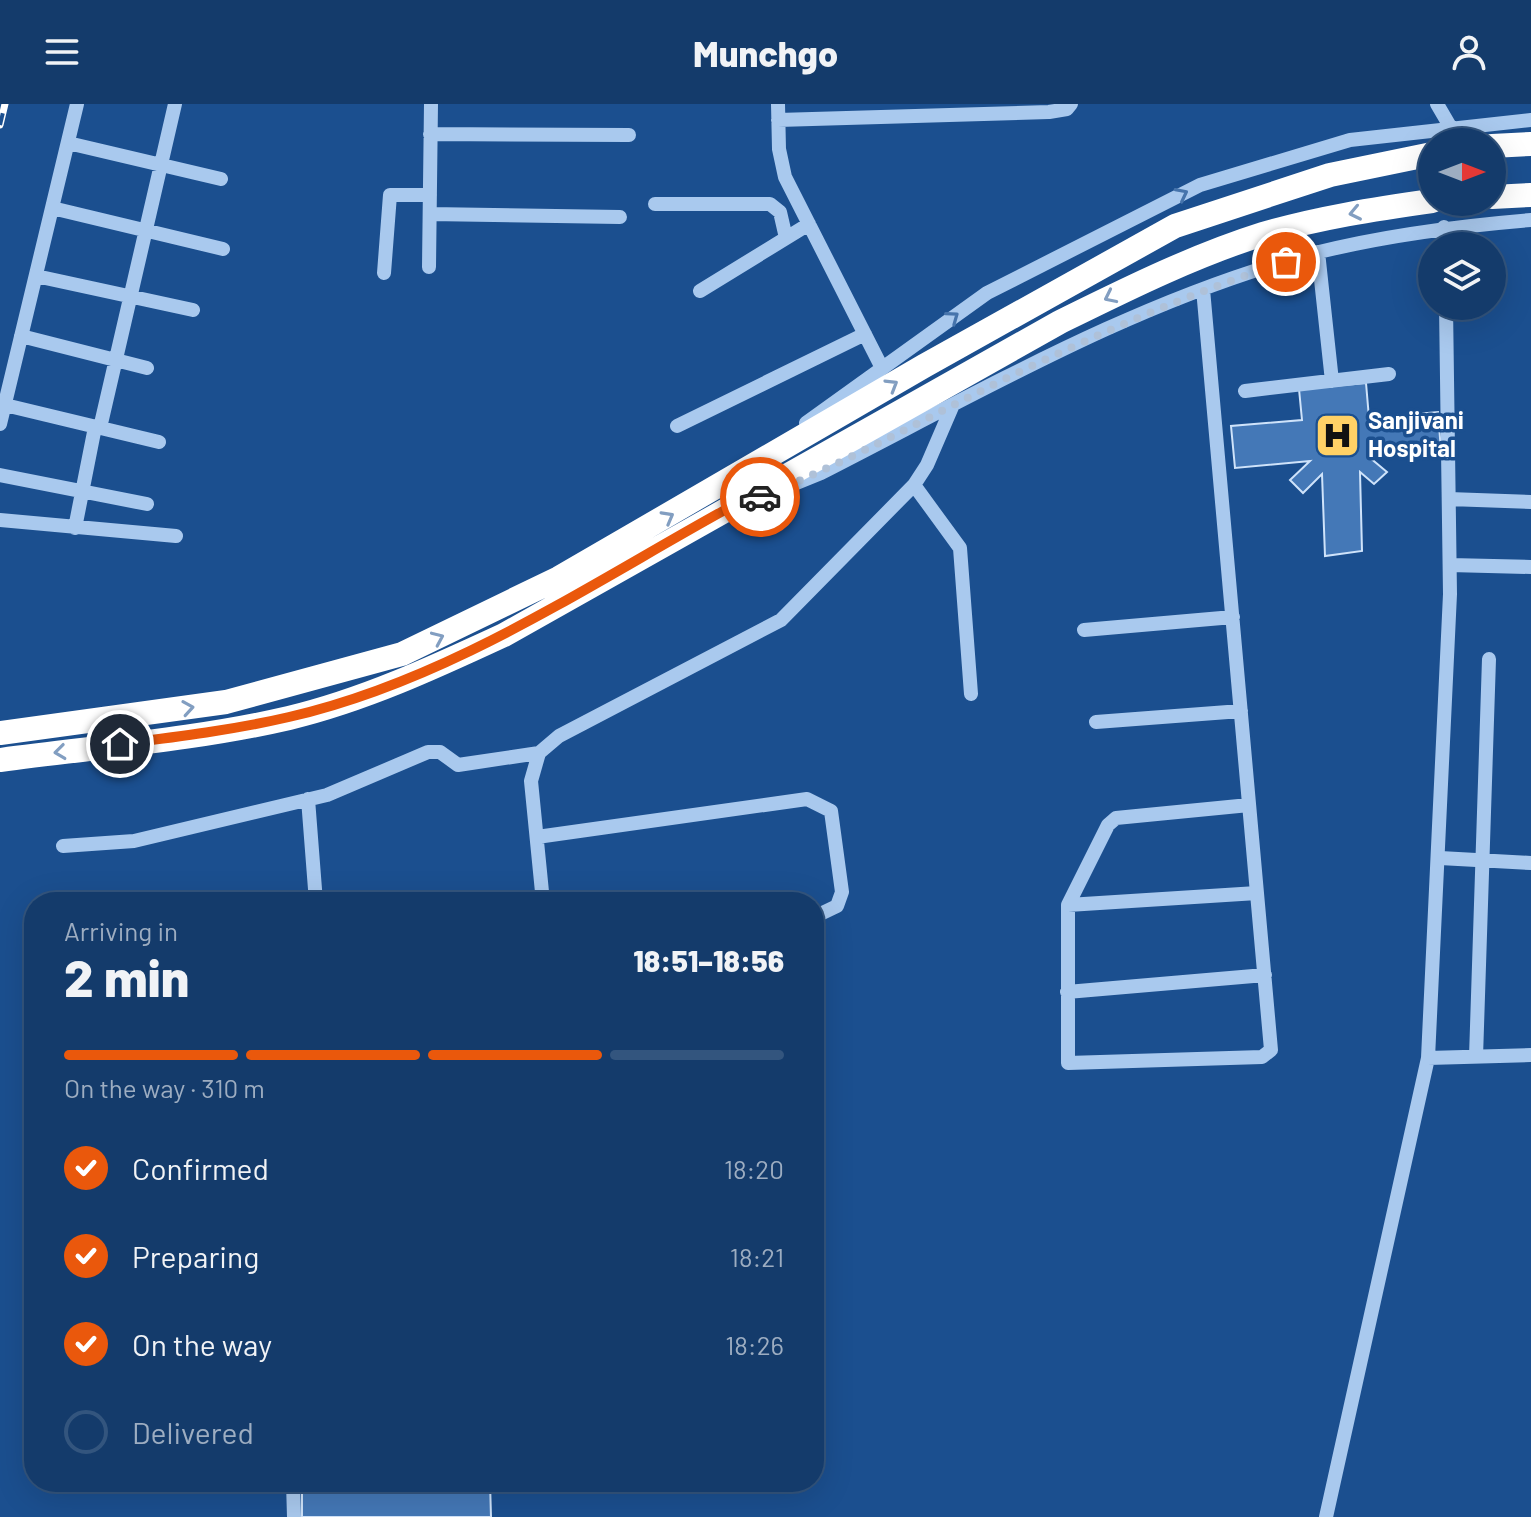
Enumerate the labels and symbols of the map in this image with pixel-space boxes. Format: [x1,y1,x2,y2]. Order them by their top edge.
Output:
north arrow [1418,128,1506,216]
one-way arrow [1173,189,1188,204]
one-way arrow [1349,204,1362,221]
pin [1252,228,1320,296]
one-way arrow [1103,287,1118,303]
one-way arrow [945,312,959,327]
one-way arrow [883,379,898,395]
place label: Sanjivani Hospital [1368,405,1464,462]
hospital icon: Sanjivani Hospital [1313,411,1361,459]
courier [720,457,800,537]
one-way arrow [659,511,674,527]
one-way arrow [430,632,444,648]
one-way arrow [181,700,195,717]
pin [86,710,154,778]
one-way arrow [53,743,67,760]

